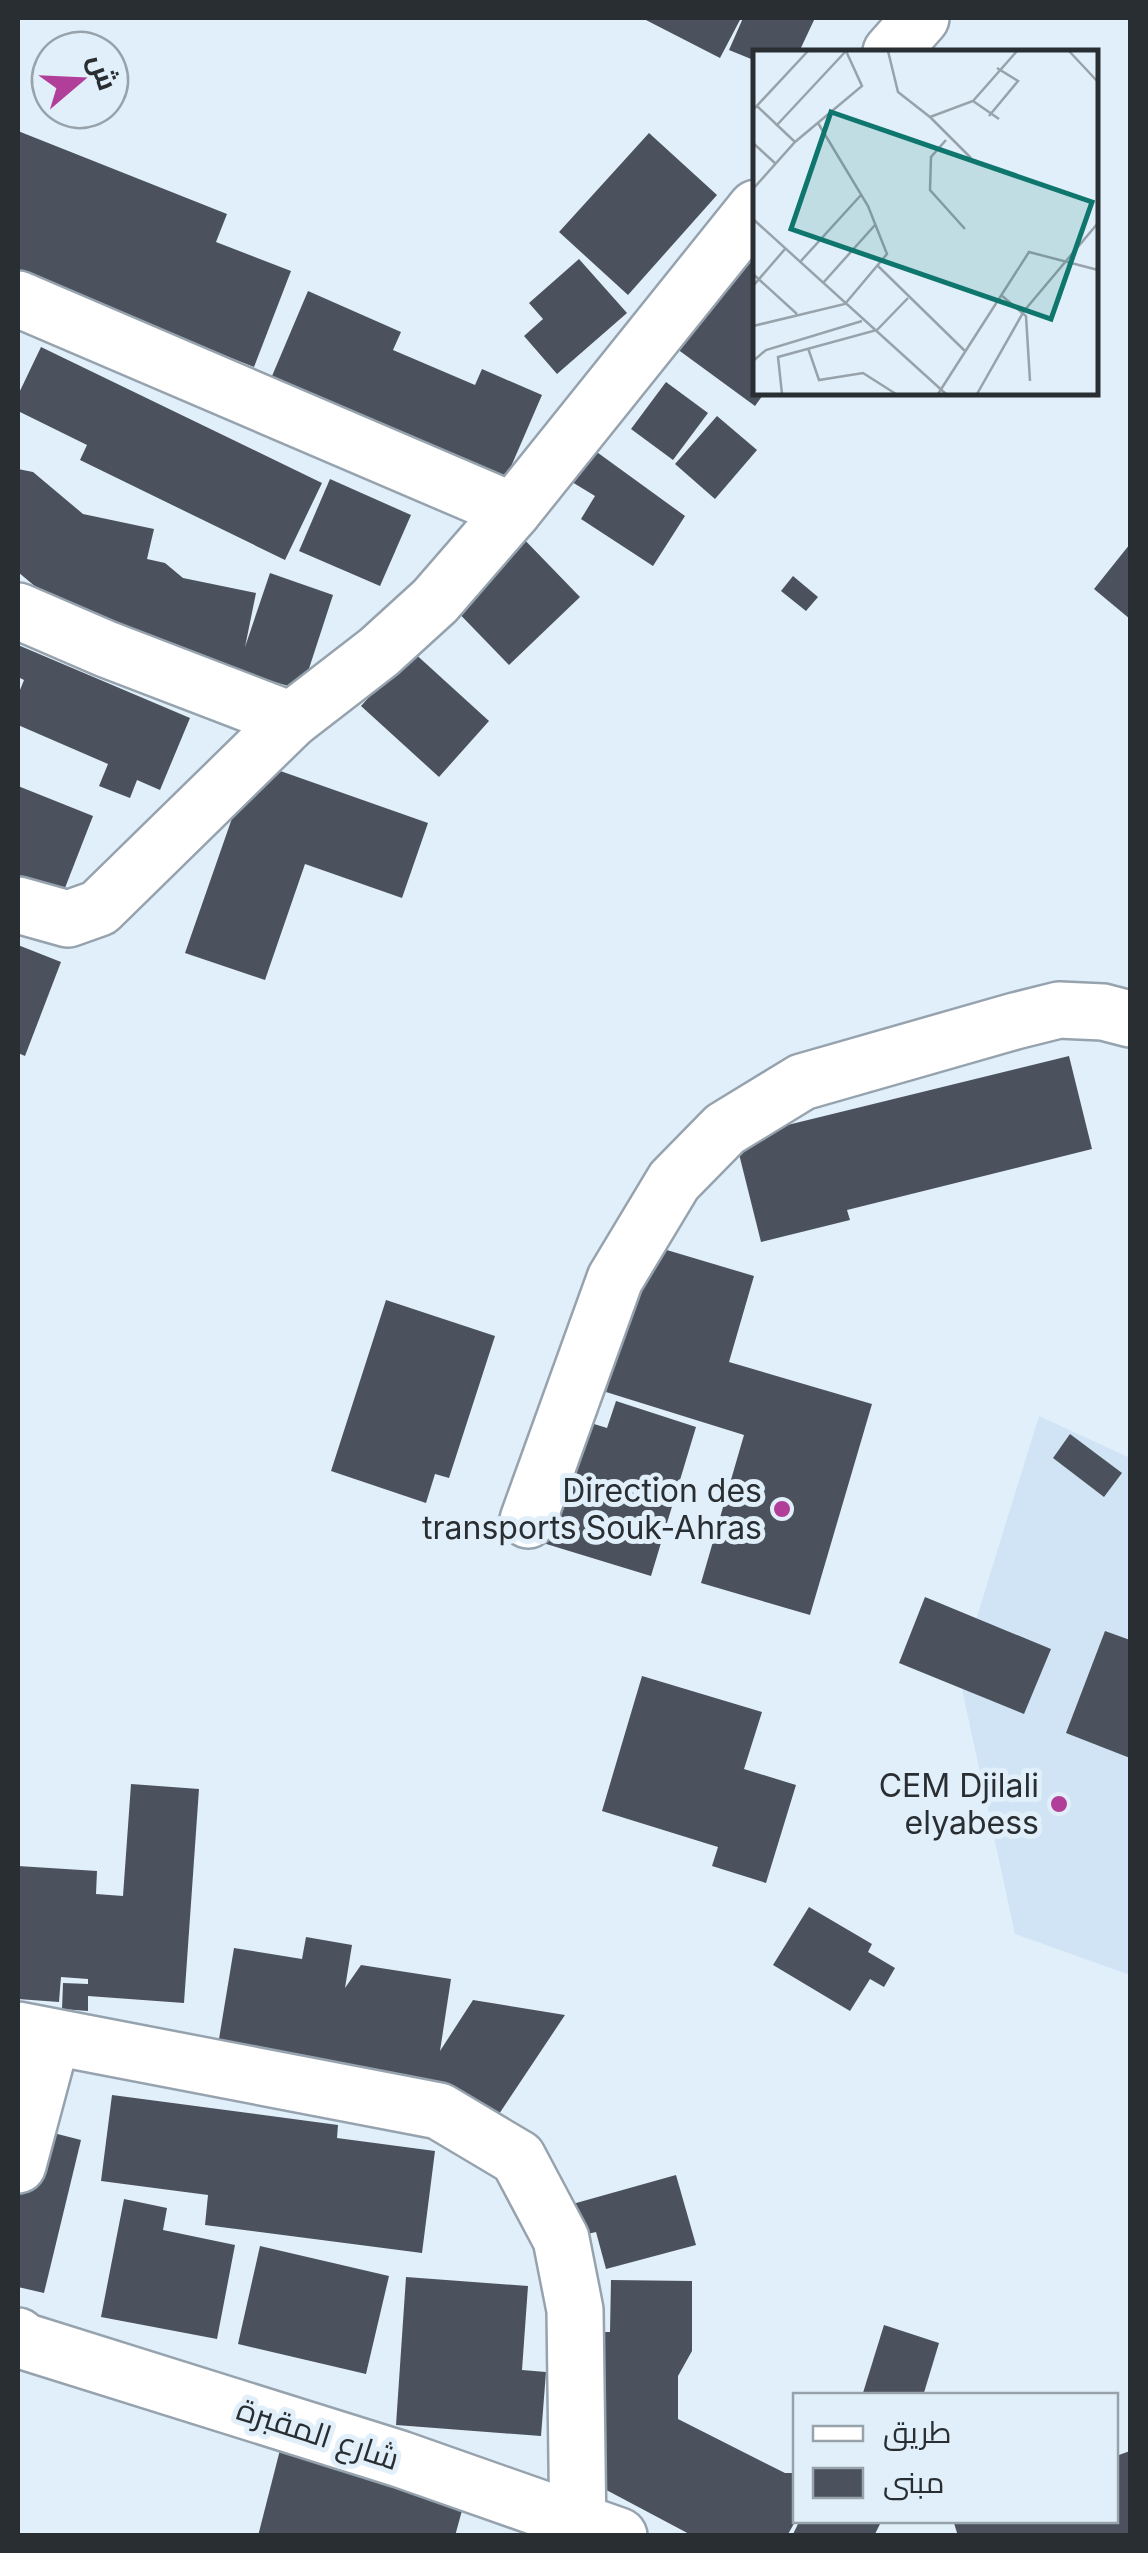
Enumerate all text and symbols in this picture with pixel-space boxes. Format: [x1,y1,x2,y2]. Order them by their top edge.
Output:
north arrow [30,30,130,130]
text: ش [82,49,126,94]
inset map [753,50,1098,395]
place label: Direction des transports Souk-Ahras [422,1471,762,1547]
marker: Direction des transports Souk-Ahras [771,1498,793,1520]
place label: CEM Djilali elyabess [879,1766,1039,1842]
marker: CEM Djilali elyabess [1048,1793,1070,1815]
street label: شارع المقبرة [231,2389,404,2481]
legend [793,2393,1118,2523]
text: طريق [883,2414,952,2451]
text: مبنى [883,2464,944,2501]

